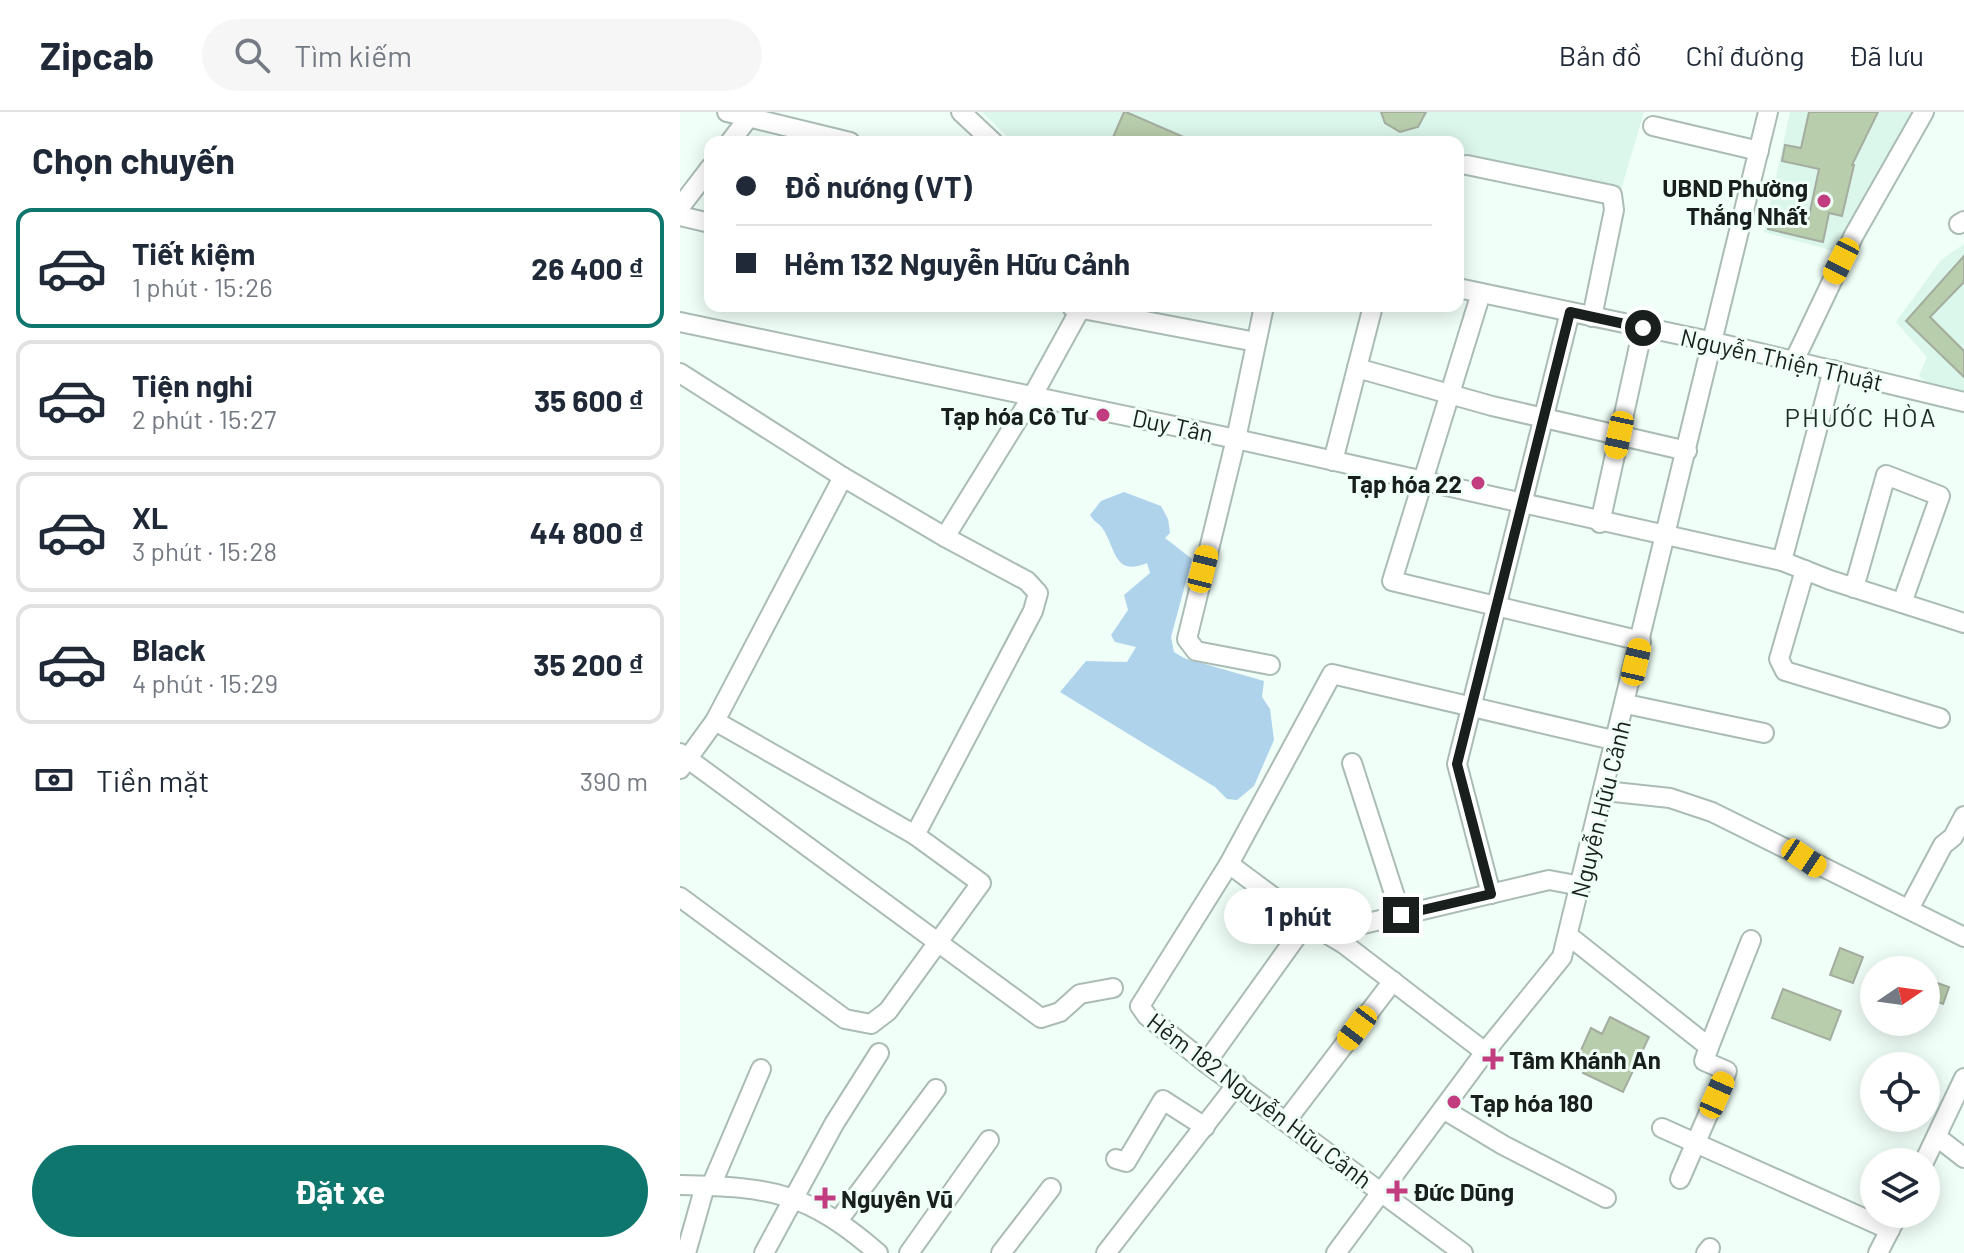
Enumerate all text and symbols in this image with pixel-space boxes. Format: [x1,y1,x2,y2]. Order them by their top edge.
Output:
search box [202,19,762,91]
text: Zipcab [40,32,154,78]
icon: search [230,33,274,77]
text: Tìm kiếm [294,37,412,73]
text: Bản đồ [1559,38,1642,72]
text: Chỉ đường [1686,38,1805,72]
text: Đã lưu [1849,38,1924,72]
text: Chọn chuyến [32,138,235,181]
text: Đồ nướng (VT) [784,168,972,204]
place label: UBND Phường Thắng Nhất [1662,173,1808,230]
marker: UBND Phường Thắng Nhất [1815,192,1833,210]
icon: car [36,232,108,304]
car [1819,234,1863,288]
text: Tiết kiệm [132,235,255,271]
text: Hẻm 132 Nguyễn Hữu Cảnh [784,245,1130,281]
text: 26 400 ₫ [531,250,644,286]
text: 1 phút · 15:26 [132,271,273,302]
route start [1625,310,1661,346]
street label: Nguyễn Thiện Thuật [1678,322,1886,396]
icon: car [36,364,108,436]
text: Tiện nghi [132,367,253,403]
text: 35 600 ₫ [534,382,644,418]
place label: Tạp hóa Cô Tư [940,401,1089,430]
district label: PHƯỚC HÒA [1785,401,1937,432]
street label: Duy Tân [1130,402,1216,448]
text: 2 phút · 15:27 [132,403,276,434]
marker: Tạp hóa Cô Tư [1094,406,1112,424]
car [1602,409,1636,461]
place label: Tạp hóa 22 [1347,469,1462,498]
marker: Tạp hóa 22 [1469,474,1487,492]
icon: car [36,496,108,568]
text: XL [132,499,168,535]
text: 44 800 ₫ [530,514,644,550]
text: 3 phút · 15:28 [132,535,277,566]
car [1186,543,1220,595]
icon: car [36,628,108,700]
text: Black [132,631,206,667]
car [1619,636,1653,688]
text: 35 200 ₫ [533,646,644,682]
text: 4 phút · 15:29 [132,667,278,698]
street label: Nguyễn Hữu Cảnh [1564,717,1636,901]
icon: cash [32,758,76,802]
text: Tiền mặt [96,762,210,798]
text: 390 m [580,765,648,796]
car [1777,835,1831,881]
callout: 1 phút [1225,887,1373,943]
route end [1383,897,1419,933]
text: 1 phút [1264,900,1332,931]
north arrow [1860,956,1940,1036]
map controls [1860,956,1940,1228]
car [1333,1002,1381,1054]
street label: Hẻm 182 Nguyễn Hữu Cảnh [1142,1006,1378,1194]
place label: Tâm Khánh An [1509,1045,1661,1074]
marker: Tâm Khánh An [1484,1050,1502,1068]
button: locate [1860,1052,1940,1132]
car [1696,1068,1738,1122]
place label: Tạp hóa 180 [1470,1088,1593,1117]
marker: Tạp hóa 180 [1445,1093,1463,1111]
button: Đặt xe [32,1145,648,1237]
button: layers [1860,1148,1940,1228]
place label: Đức Dũng [1413,1177,1514,1206]
marker: Đức Dũng [1388,1182,1406,1200]
place label: Nguyên Vũ [841,1184,953,1213]
marker: Nguyên Vũ [816,1189,834,1207]

